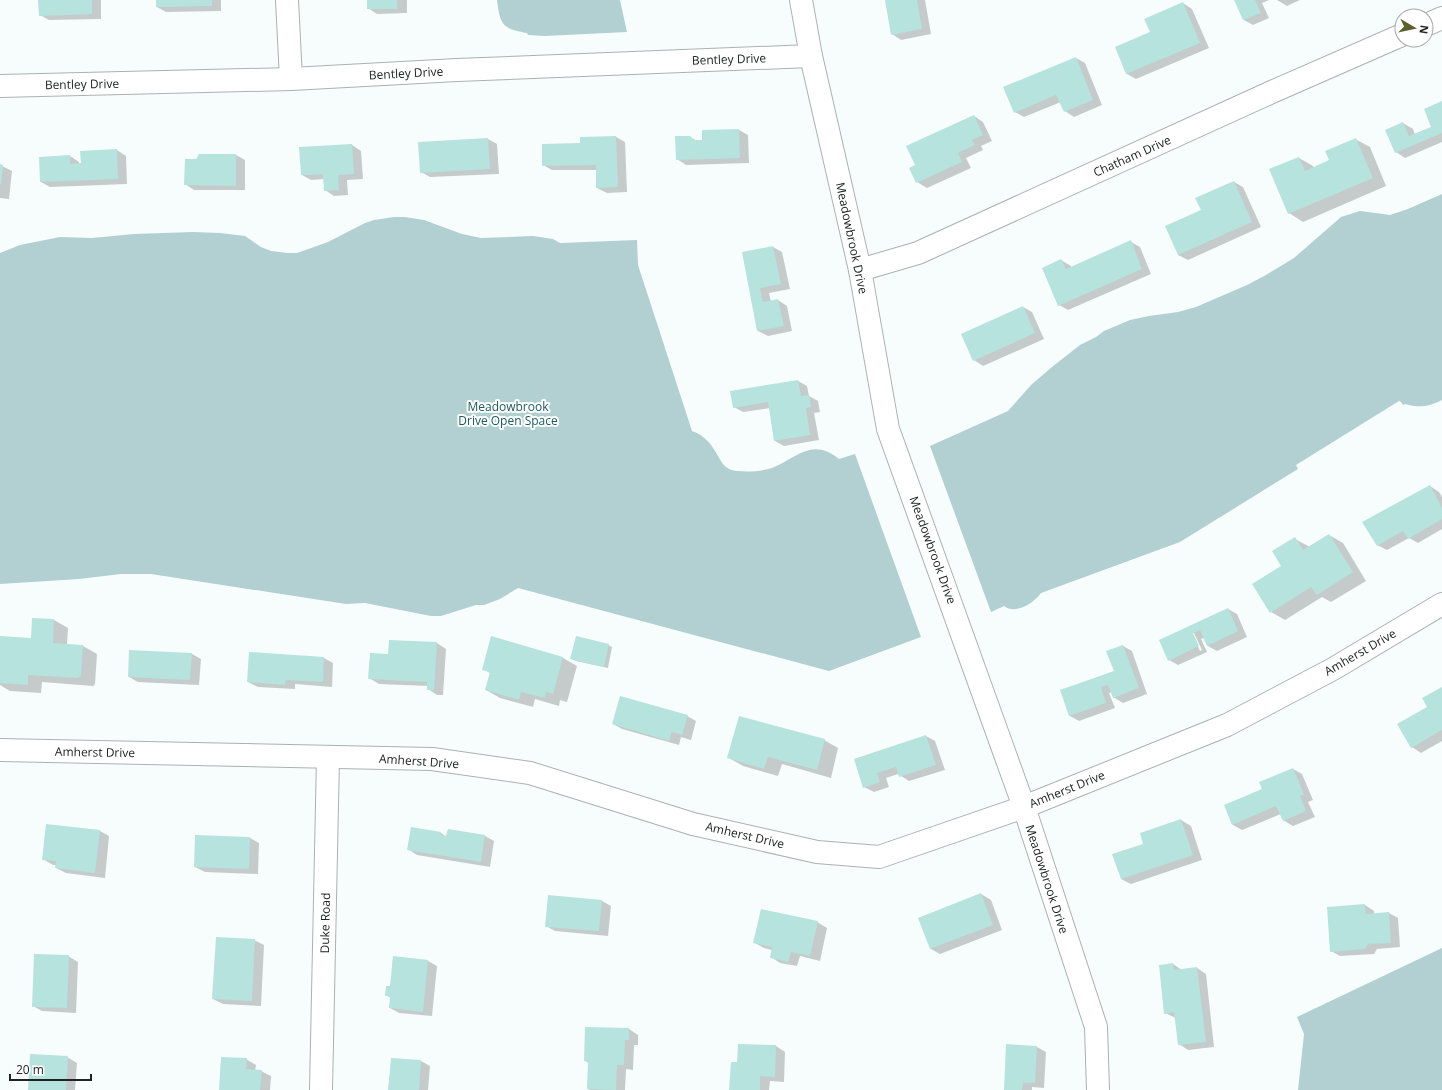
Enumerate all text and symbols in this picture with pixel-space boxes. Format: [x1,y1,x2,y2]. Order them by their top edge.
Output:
north arrow [1394,8,1434,48]
text: N [1416,24,1432,35]
street label: Bentley Drive [692,49,767,69]
street label: Bentley Drive [368,63,444,83]
street label: Bentley Drive [45,75,120,93]
street label: Chatham Drive [1090,131,1174,181]
street label: Meadowbrook Drive [832,181,872,296]
park label: Meadowbrook Drive Open Space [458,398,558,429]
street label: Meadowbrook Drive [906,494,960,606]
street label: Amherst Drive [1321,624,1399,679]
street label: Amherst Drive [55,743,135,761]
street label: Amherst Drive [378,750,460,772]
street label: Amherst Drive [1027,766,1108,812]
street label: Amherst Drive [704,818,786,852]
street label: Meadowbrook Drive [1021,822,1073,936]
street label: Duke Road [316,892,334,954]
scale bar [10,1056,91,1082]
text: 20 m [16,1061,44,1078]

